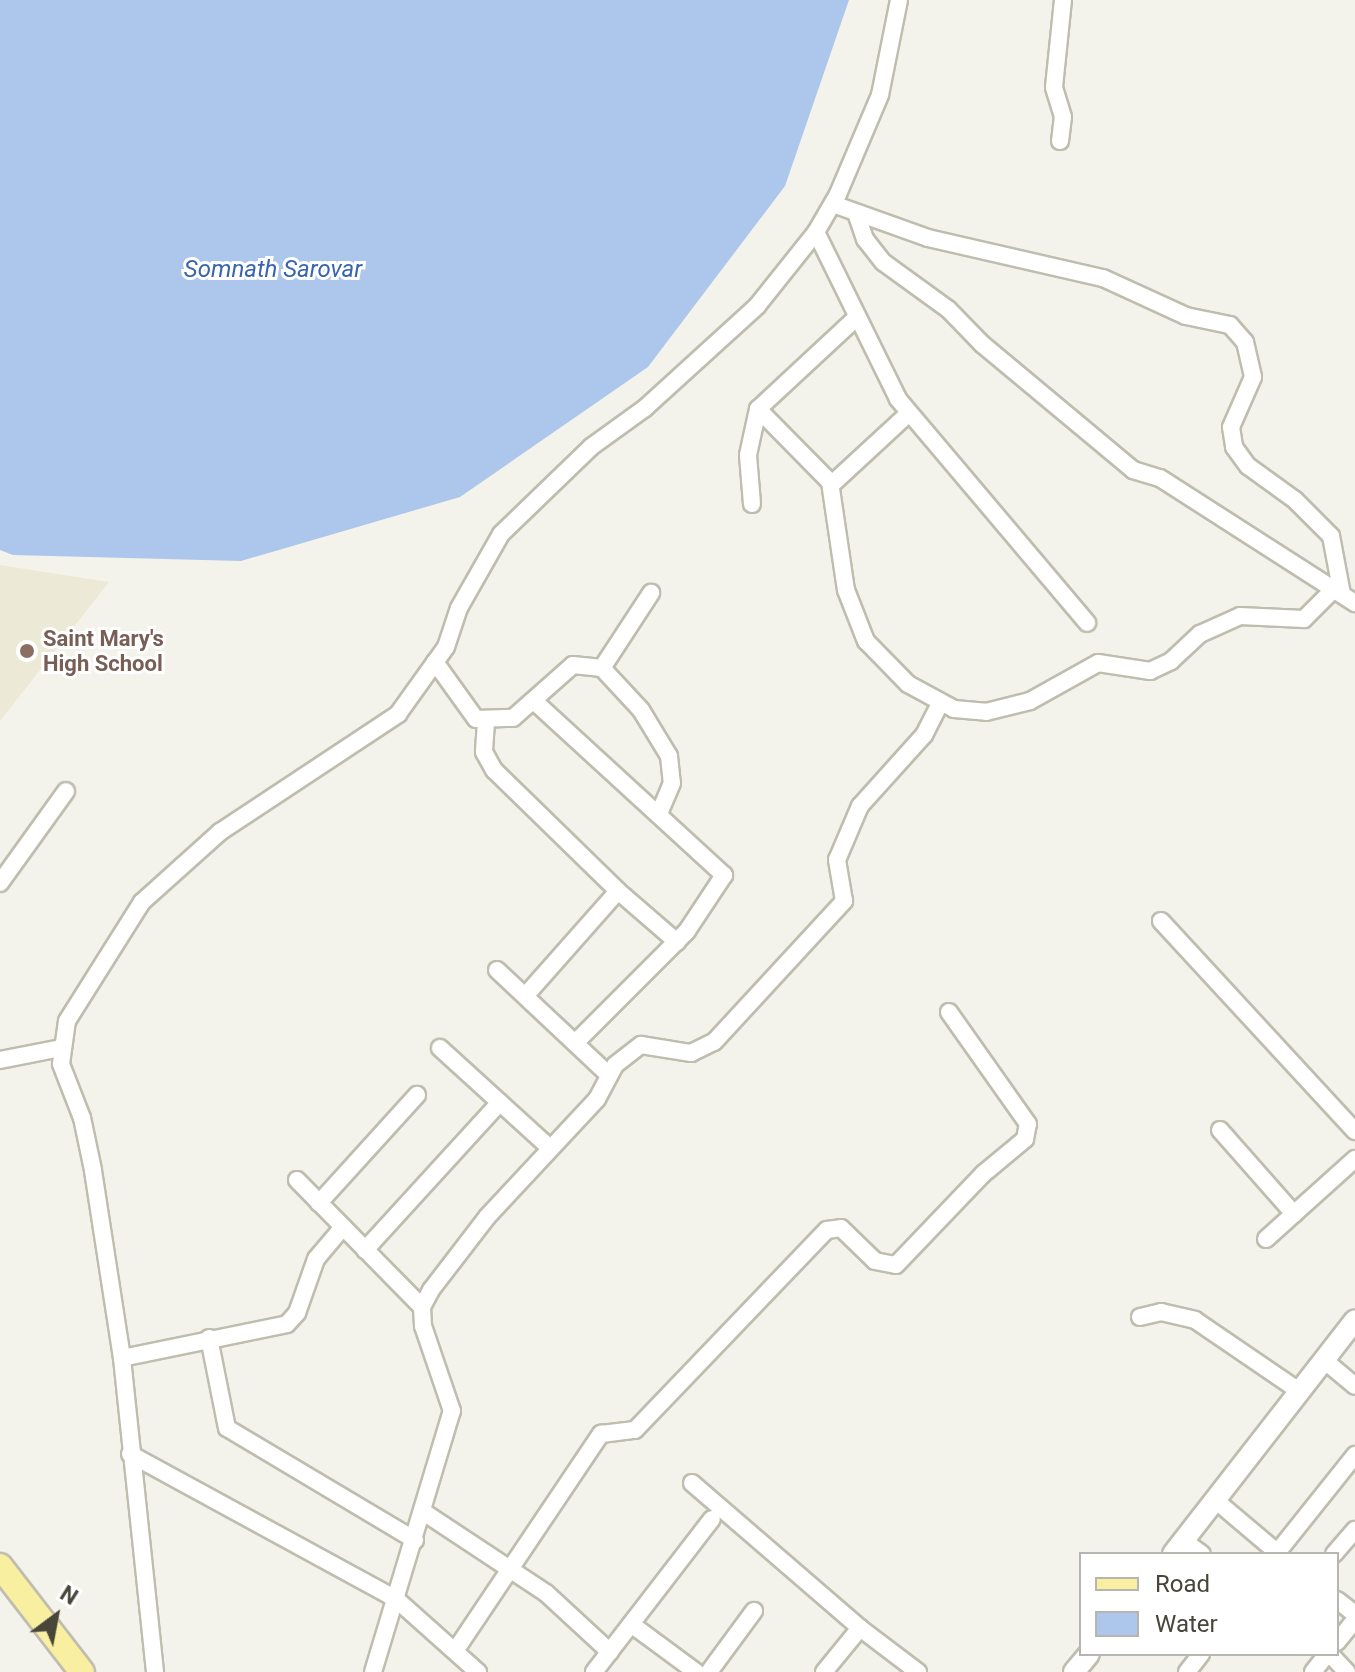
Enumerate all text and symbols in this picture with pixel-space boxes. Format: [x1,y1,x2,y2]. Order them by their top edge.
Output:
water label: Somnath Sarovar [184,256,362,284]
place label: Saint Mary's High School [43,625,164,676]
marker: Saint Mary's High School [18,642,36,660]
legend [1079,1552,1339,1656]
text: Road [1155,1570,1210,1598]
north arrow [16,1576,96,1656]
text: N [56,1581,82,1610]
text: Water [1155,1610,1218,1638]

